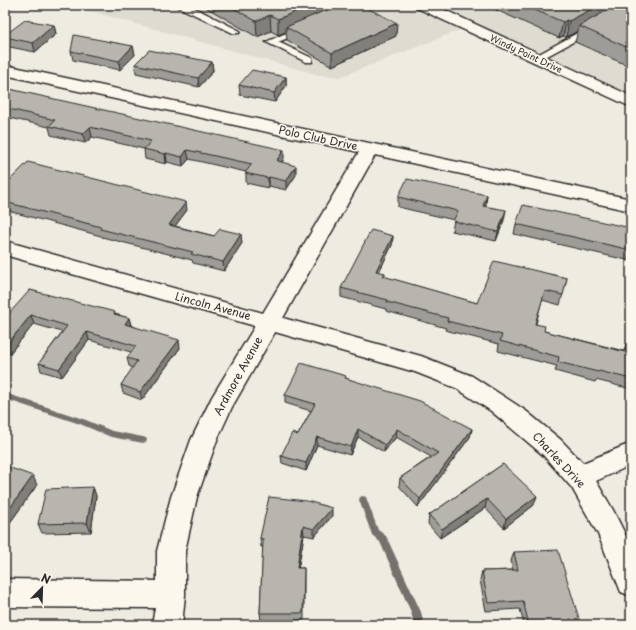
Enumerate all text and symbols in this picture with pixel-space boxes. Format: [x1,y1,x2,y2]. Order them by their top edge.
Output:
street label: Windy Point Drive [488,30,565,76]
street label: Polo Club Drive [277,121,359,154]
street label: Lincoln Avenue [173,287,253,324]
street label: Ardmore Avenue [209,333,266,418]
street label: Charles Drive [529,428,590,492]
north arrow [22,568,62,608]
text: N [39,569,54,588]

